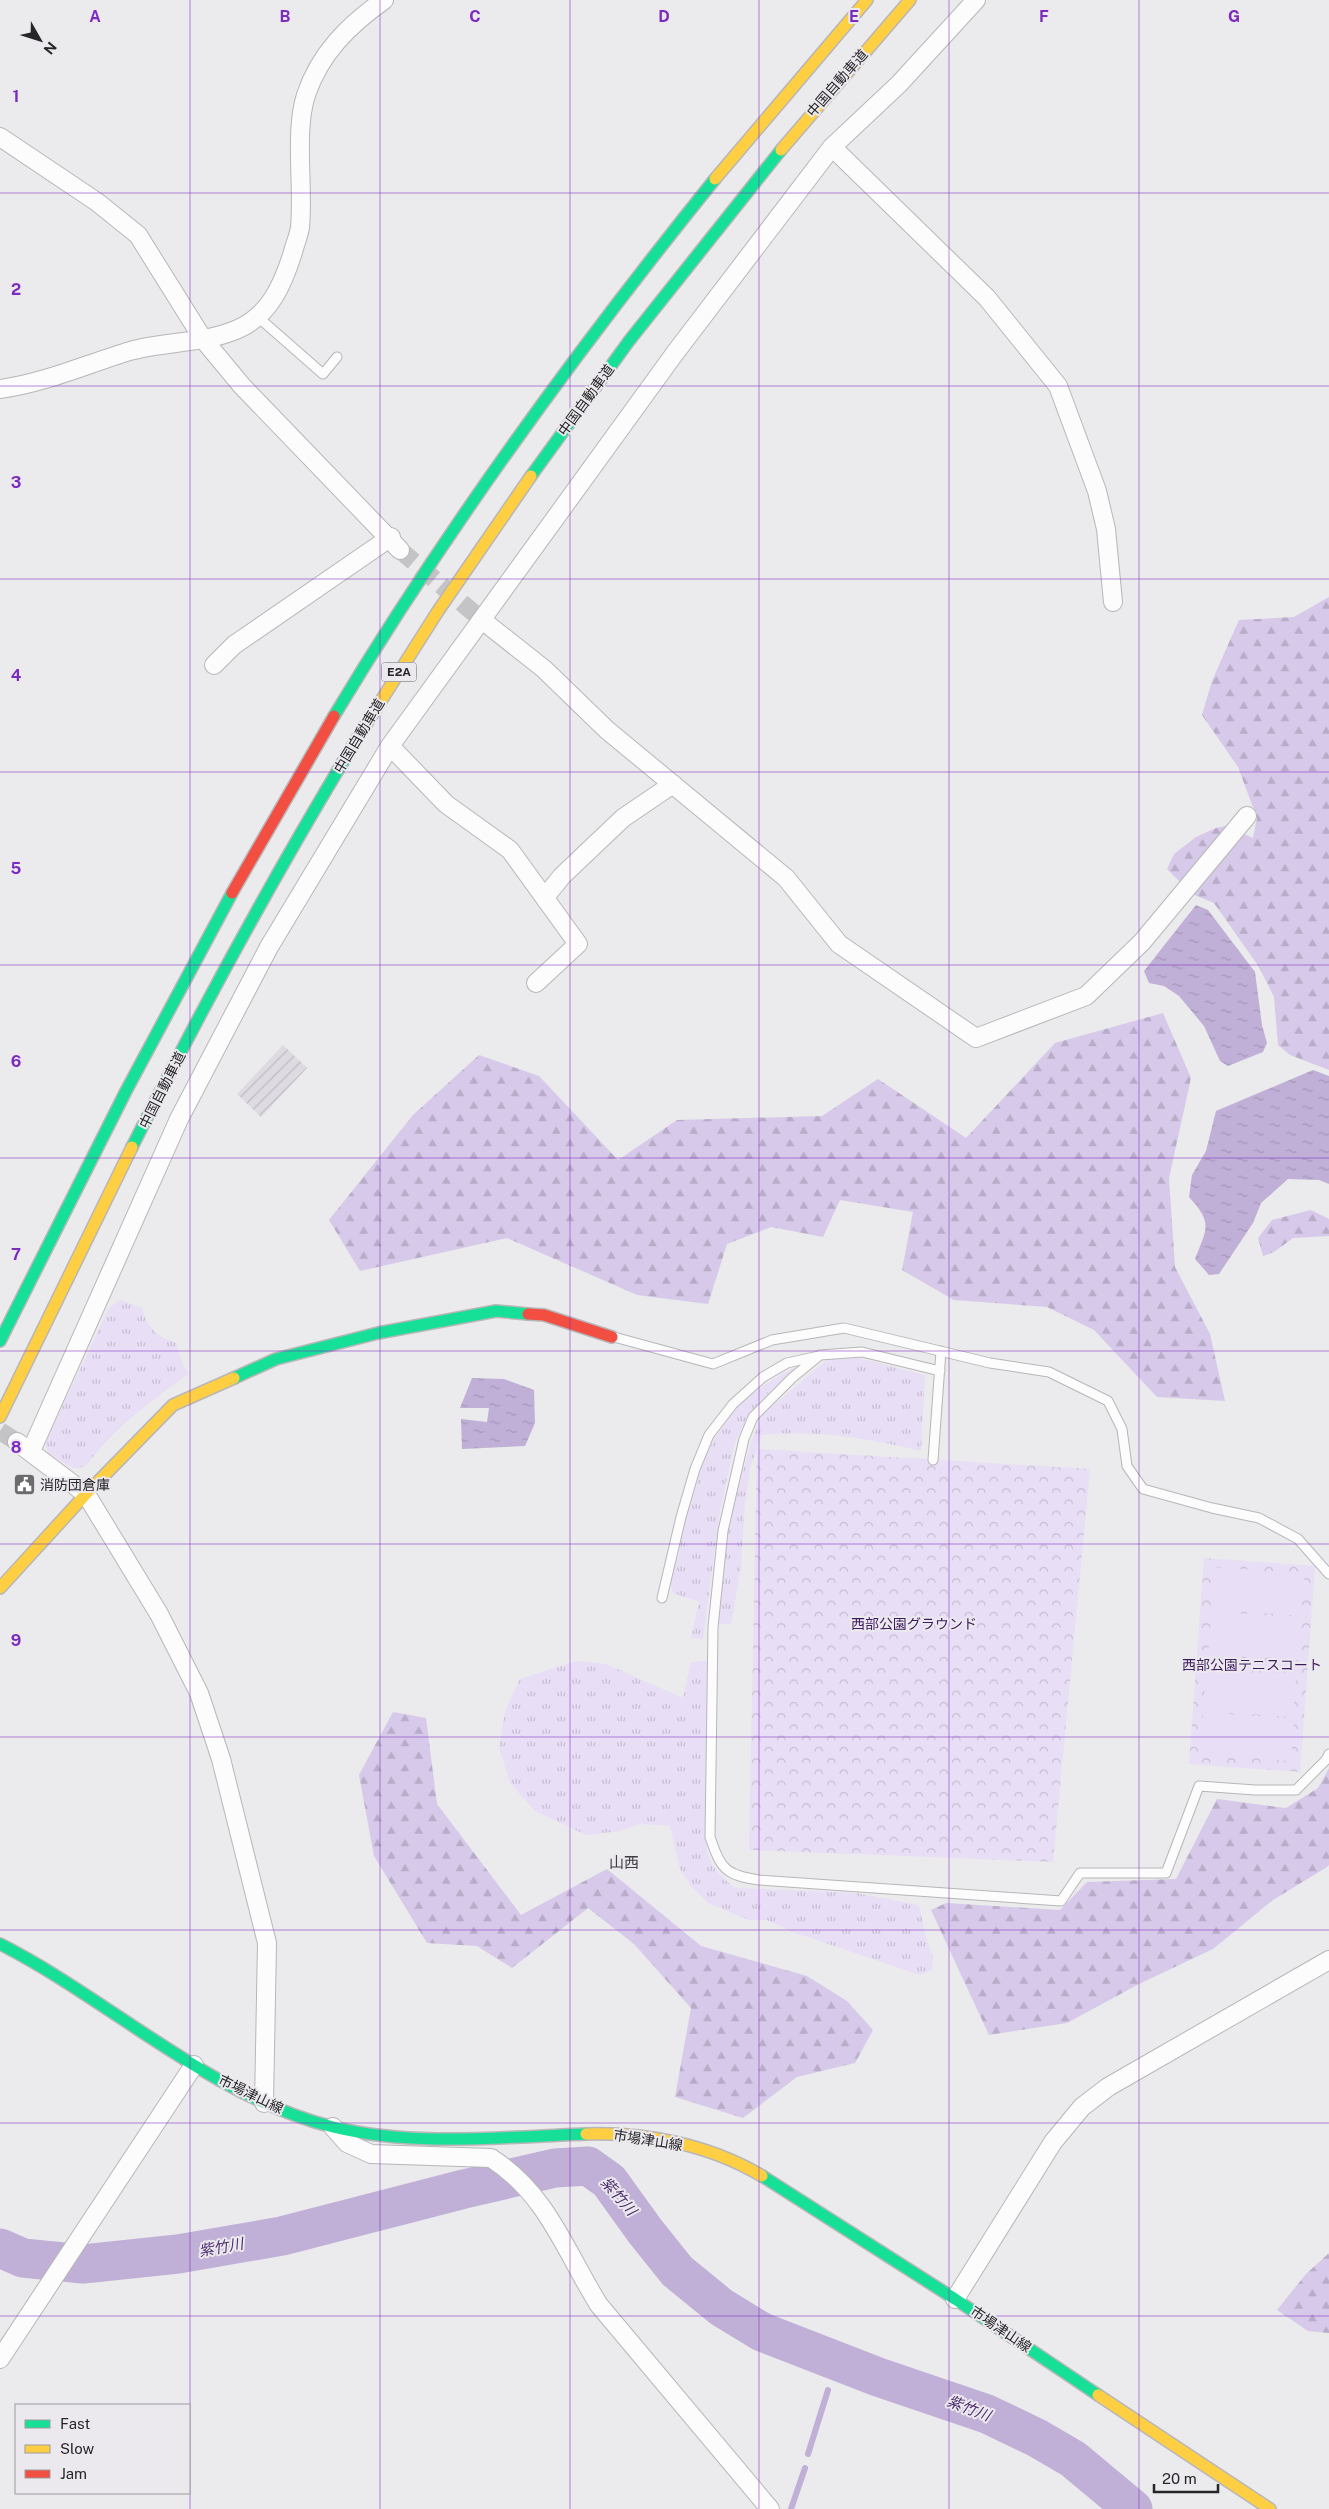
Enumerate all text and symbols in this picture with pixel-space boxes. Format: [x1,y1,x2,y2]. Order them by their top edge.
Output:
text: A [89,7,101,26]
text: B [280,7,291,26]
text: C [469,7,481,26]
text: D [658,7,670,26]
text: E [849,7,859,26]
text: F [1039,7,1049,26]
text: G [1228,7,1240,26]
north arrow [15,15,65,65]
text: N [40,39,60,57]
street label: 中国自動車道 [803,46,871,120]
text: 1 [13,87,19,106]
text: 2 [11,280,21,299]
street label: 中国自動車道 [555,361,617,439]
text: 3 [11,473,21,492]
road number: E2A [382,662,416,682]
text: 4 [11,666,22,685]
street label: 中国自動車道 [331,696,387,776]
text: 5 [11,859,22,878]
street label: 中国自動車道 [136,1049,188,1131]
text: 6 [11,1052,21,1071]
text: 7 [11,1245,21,1264]
text: 8 [11,1438,22,1457]
public building icon: 消防団倉庫 [12,1473,36,1497]
place label: 消防団倉庫 [40,1477,110,1493]
park label: 西部公園グラウンド [851,1616,977,1632]
text: 9 [11,1631,21,1650]
park label: 西部公園テニスコート [1182,1657,1322,1673]
district label: 山西 [609,1854,639,1871]
street label: 市場津山線 [216,2071,286,2117]
street label: 市場津山線 [612,2127,684,2153]
water label: 紫竹川 [598,2173,641,2220]
water label: 紫竹川 [197,2234,247,2259]
street label: 市場津山線 [968,2303,1034,2355]
water label: 紫竹川 [945,2392,995,2425]
legend [15,2404,190,2494]
text: Fast [60,2415,90,2432]
text: Slow [60,2440,95,2457]
scale bar [1154,2462,1218,2494]
text: Jam [60,2465,87,2482]
text: 20 m [1162,2470,1197,2487]

